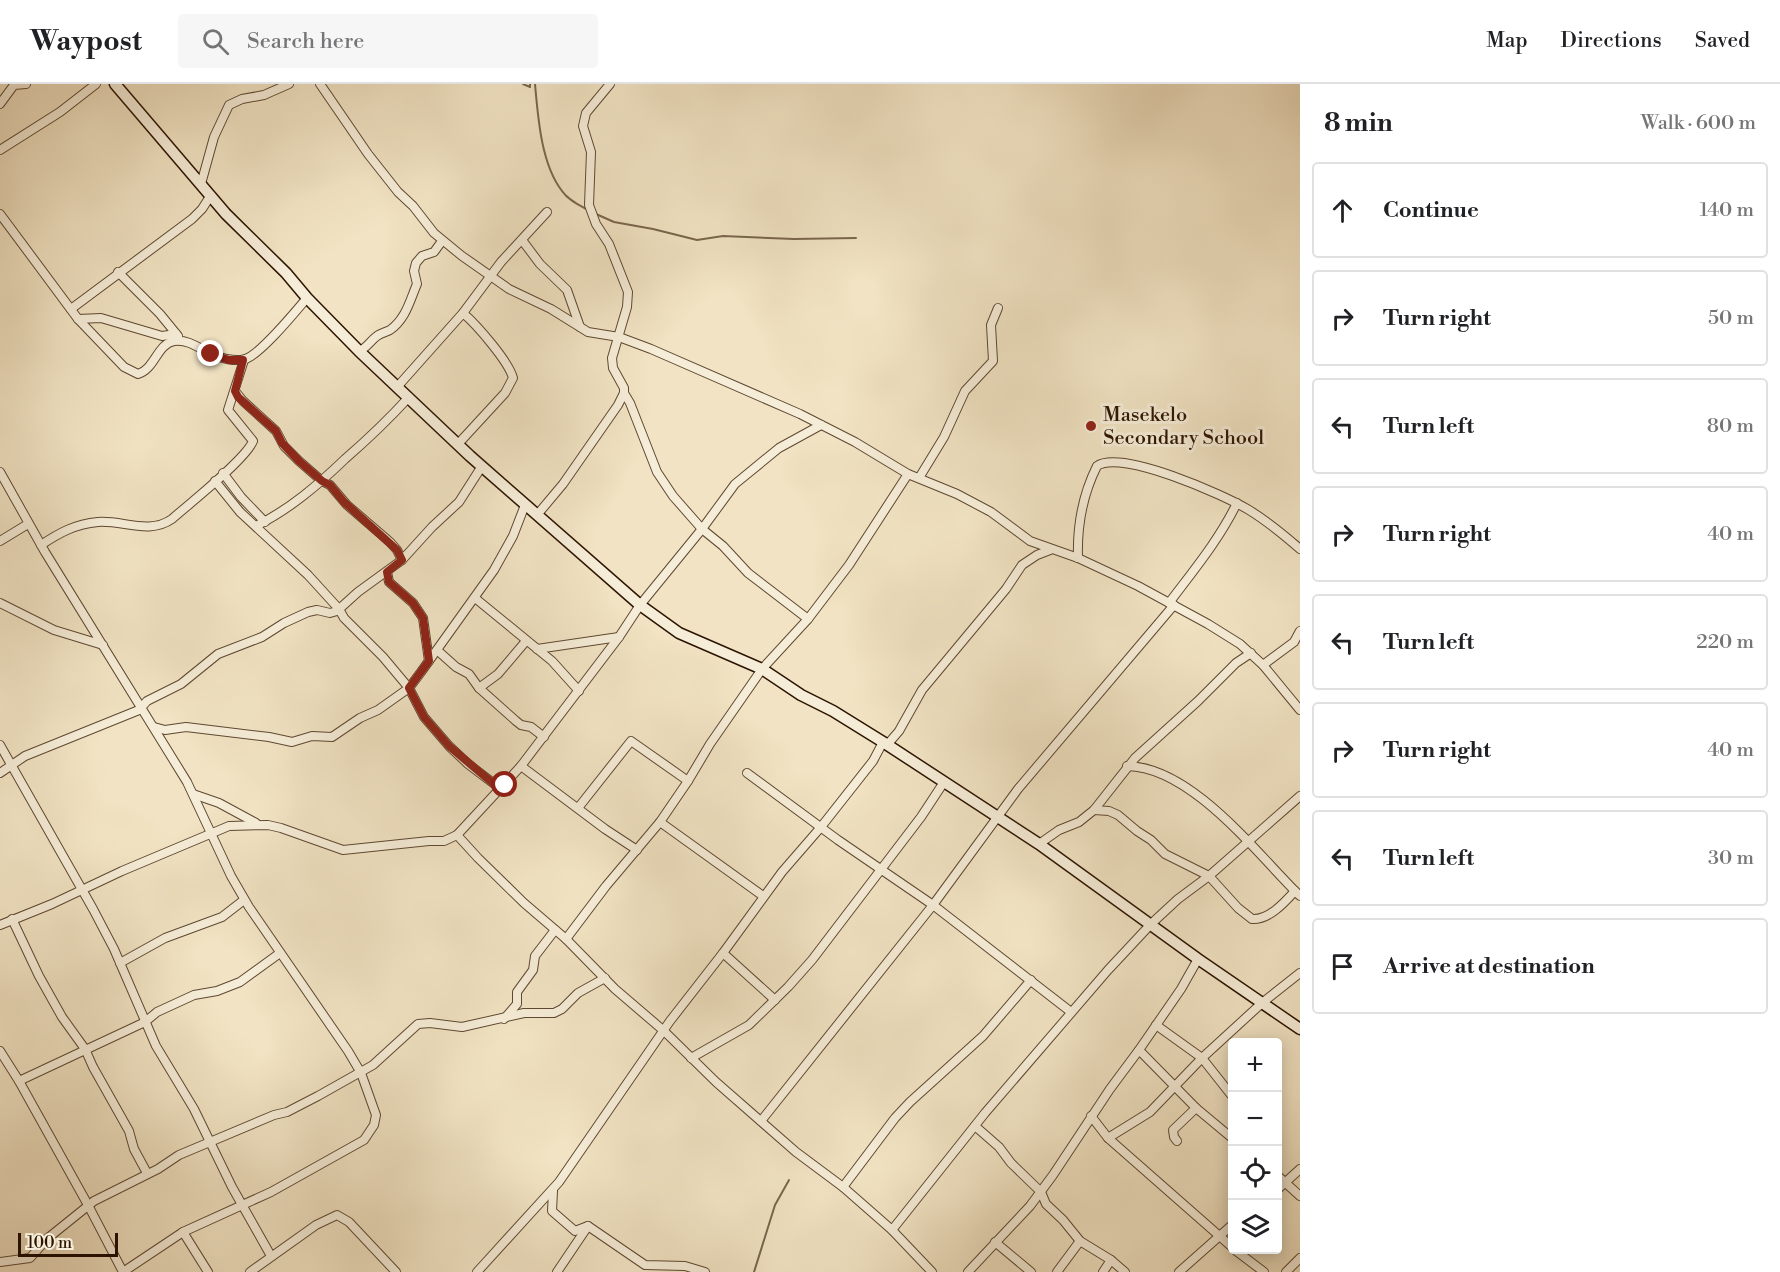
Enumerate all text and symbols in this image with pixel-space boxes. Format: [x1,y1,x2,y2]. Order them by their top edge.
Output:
search box [178,14,598,68]
text: Waypost [30,24,142,59]
icon: search [199,25,232,58]
text: Search here [247,28,364,55]
text: Map [1486,28,1528,54]
text: Directions [1561,28,1662,54]
text: Saved [1695,28,1750,54]
text: 8 min [1324,107,1393,139]
text: Walk · 600 m [1641,111,1756,136]
icon: ahead [1326,194,1359,227]
text: Continue [1383,197,1479,224]
text: 140 m [1699,198,1754,223]
icon: right [1326,302,1359,335]
text: Turn right [1383,305,1491,332]
text: 50 m [1708,306,1754,331]
route end [197,340,223,366]
place label: Masekelo Secondary School [1103,403,1264,451]
icon: left [1326,410,1359,443]
text: Turn left [1383,413,1474,440]
text: 80 m [1707,414,1754,439]
marker: Masekelo Secondary School [1084,419,1098,433]
icon: right [1326,518,1359,551]
text: Turn right [1383,521,1491,548]
text: 40 m [1707,522,1754,547]
icon: left [1326,626,1359,659]
text: Turn left [1383,629,1474,656]
text: 220 m [1696,630,1754,655]
icon: right [1326,734,1359,767]
text: Turn right [1383,737,1491,764]
text: 40 m [1707,738,1754,763]
route start [491,771,517,797]
icon: left [1326,842,1359,875]
text: Turn left [1383,845,1474,872]
text: 30 m [1708,846,1754,871]
icon: arrive [1326,950,1359,983]
text: Arrive at destination [1383,953,1595,980]
map controls [1228,1038,1282,1254]
button: + [1228,1038,1282,1092]
button: − [1228,1092,1282,1146]
button: locate [1228,1146,1282,1200]
button: layers [1228,1200,1282,1254]
scale bar [18,1230,118,1258]
text: 100 m [27,1233,72,1253]

